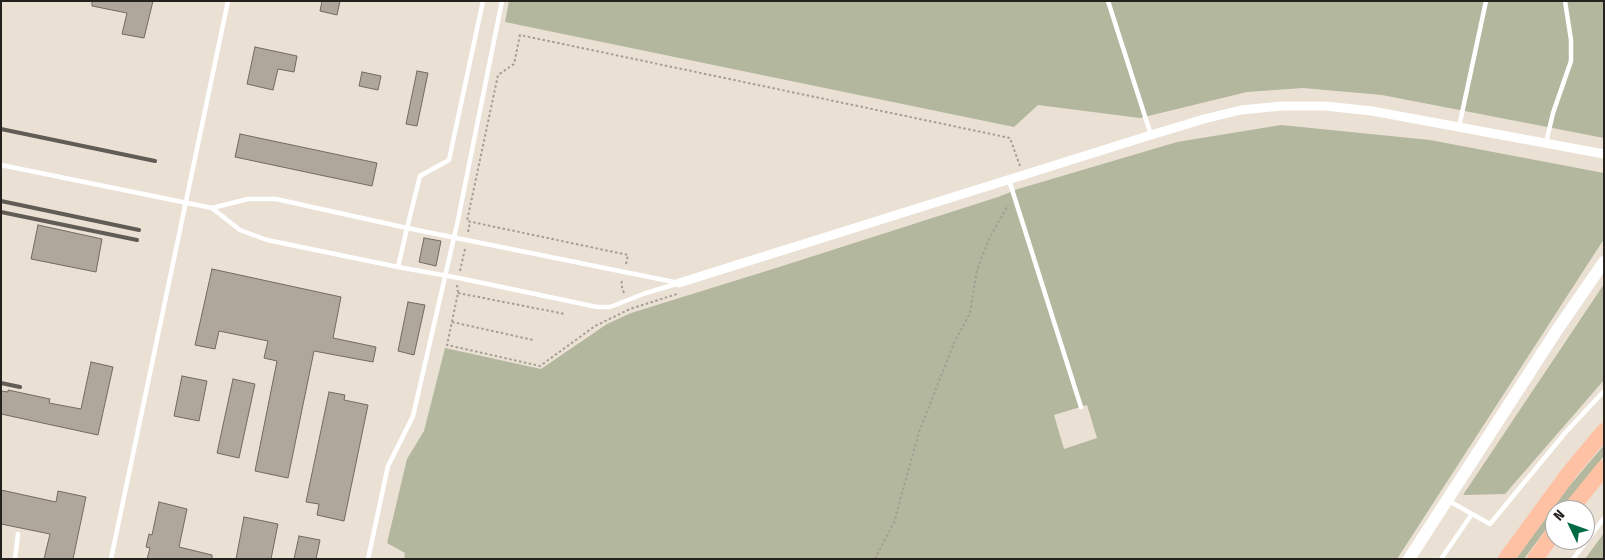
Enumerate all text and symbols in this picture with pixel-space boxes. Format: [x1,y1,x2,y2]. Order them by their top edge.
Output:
north arrow [1545,500,1595,550]
text: N [1550,506,1568,524]

